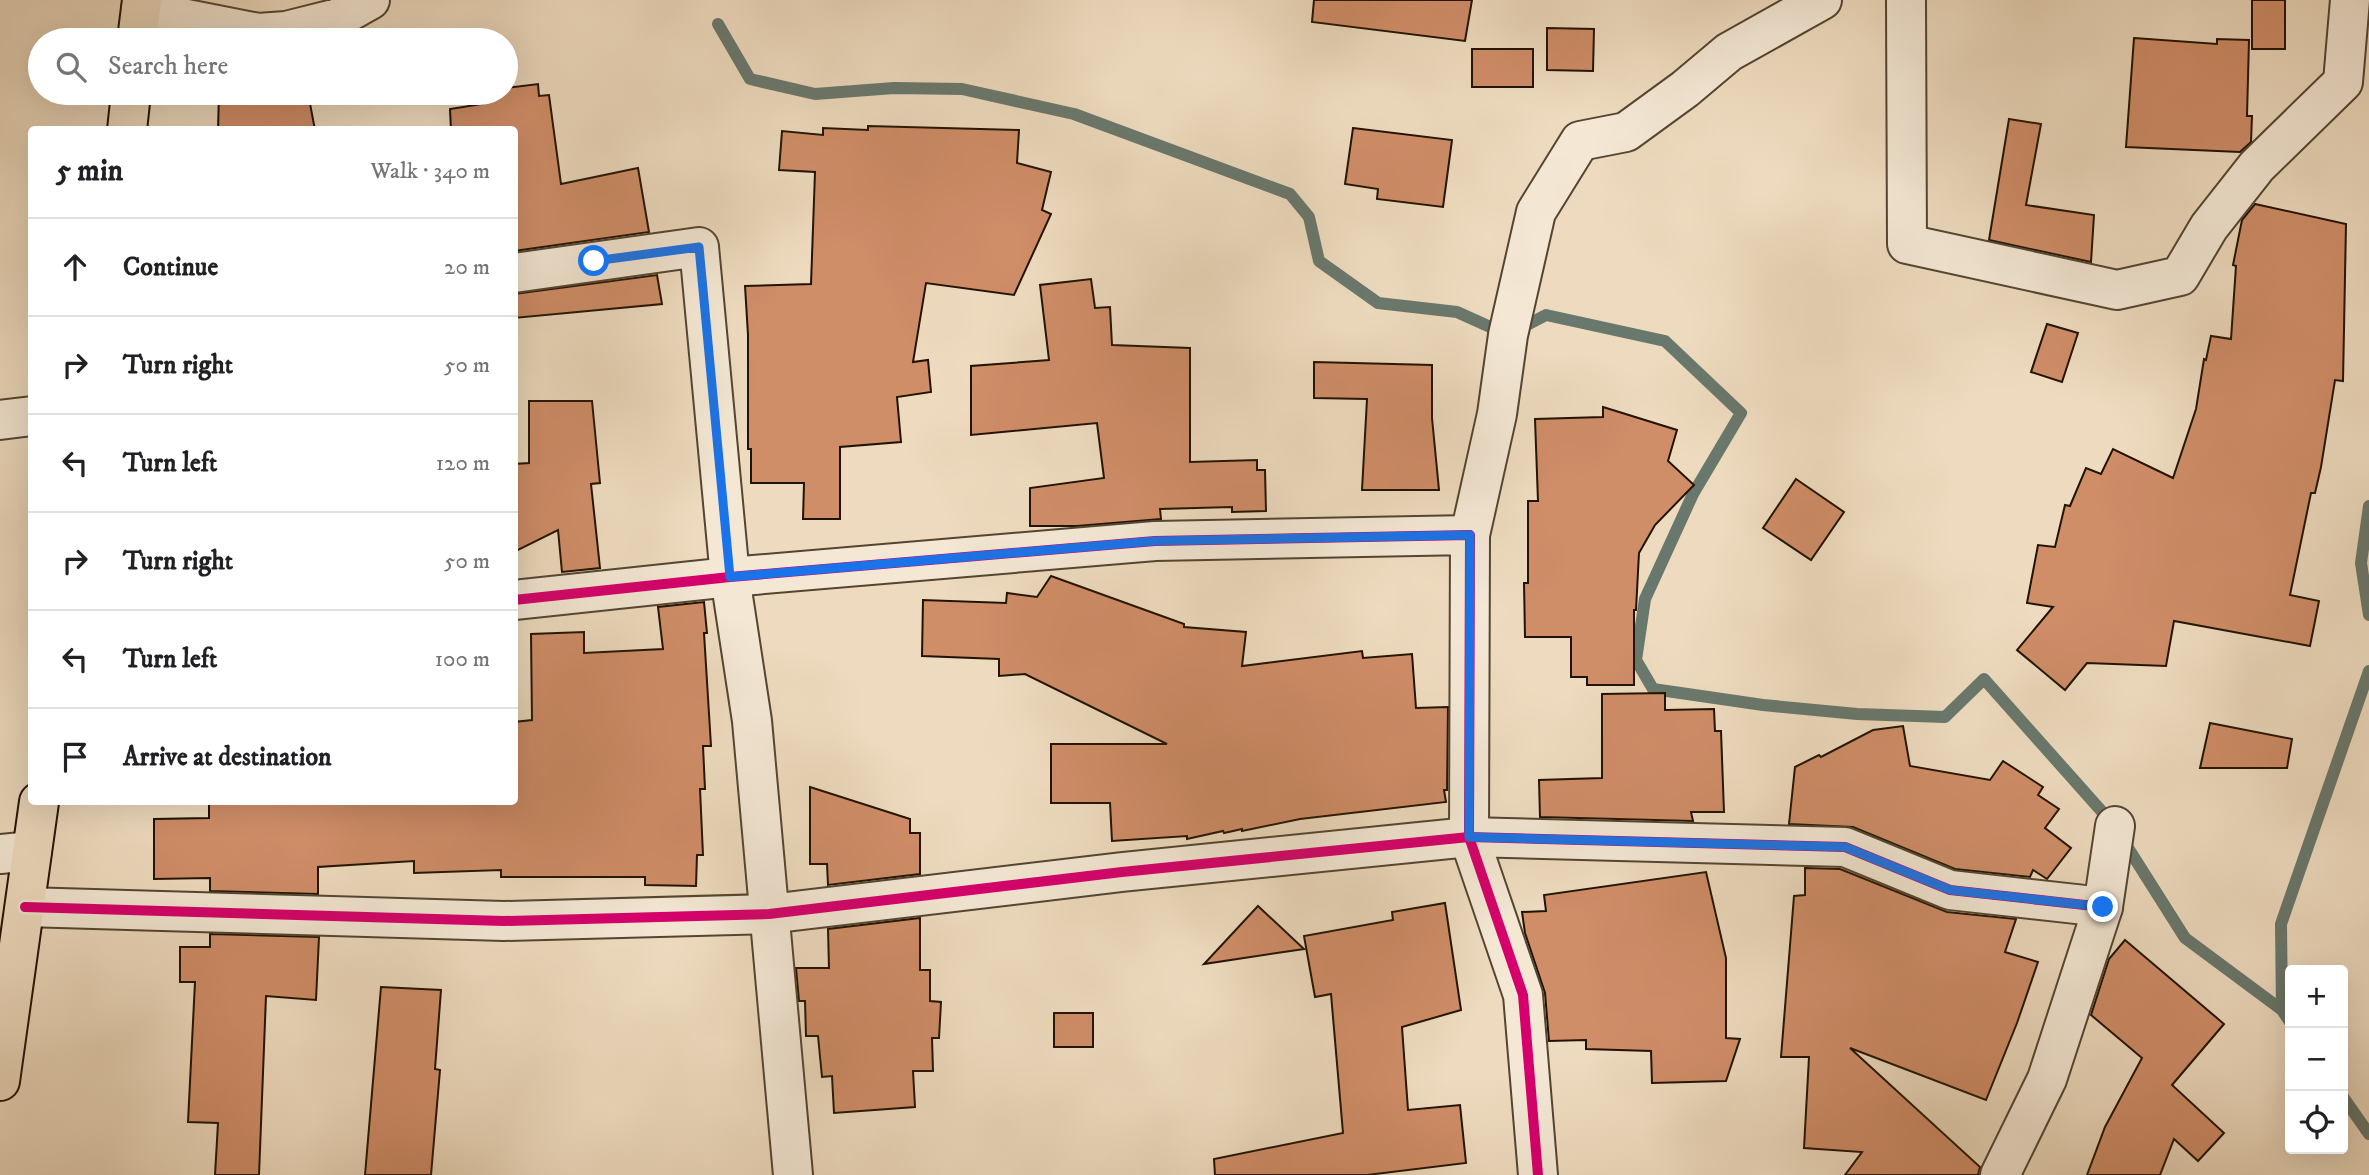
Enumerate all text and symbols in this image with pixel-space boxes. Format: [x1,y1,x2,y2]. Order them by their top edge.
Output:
search box [28,28,518,105]
icon: search [52,48,90,86]
text: Search here [108,50,228,83]
text: 5 min [56,153,123,190]
text: Walk · 340 m [370,157,490,186]
route start [578,245,609,276]
icon: ahead [56,248,94,286]
text: Continue [123,251,218,284]
text: 20 m [444,253,490,282]
icon: right [56,346,94,384]
text: Turn right [123,349,233,382]
text: 50 m [444,351,490,380]
icon: left [56,444,94,482]
text: Turn left [123,447,217,480]
text: 120 m [436,449,490,478]
icon: right [56,542,94,580]
text: Turn right [123,545,233,578]
text: 50 m [444,547,490,576]
icon: left [56,640,94,678]
text: Turn left [123,643,217,676]
text: 100 m [435,645,490,674]
icon: arrive [56,738,94,776]
text: Arrive at destination [123,741,332,774]
route end [2087,891,2118,922]
map controls [2285,965,2348,1154]
button: + [2285,965,2348,1028]
button: − [2285,1028,2348,1091]
button: locate [2285,1091,2348,1154]

